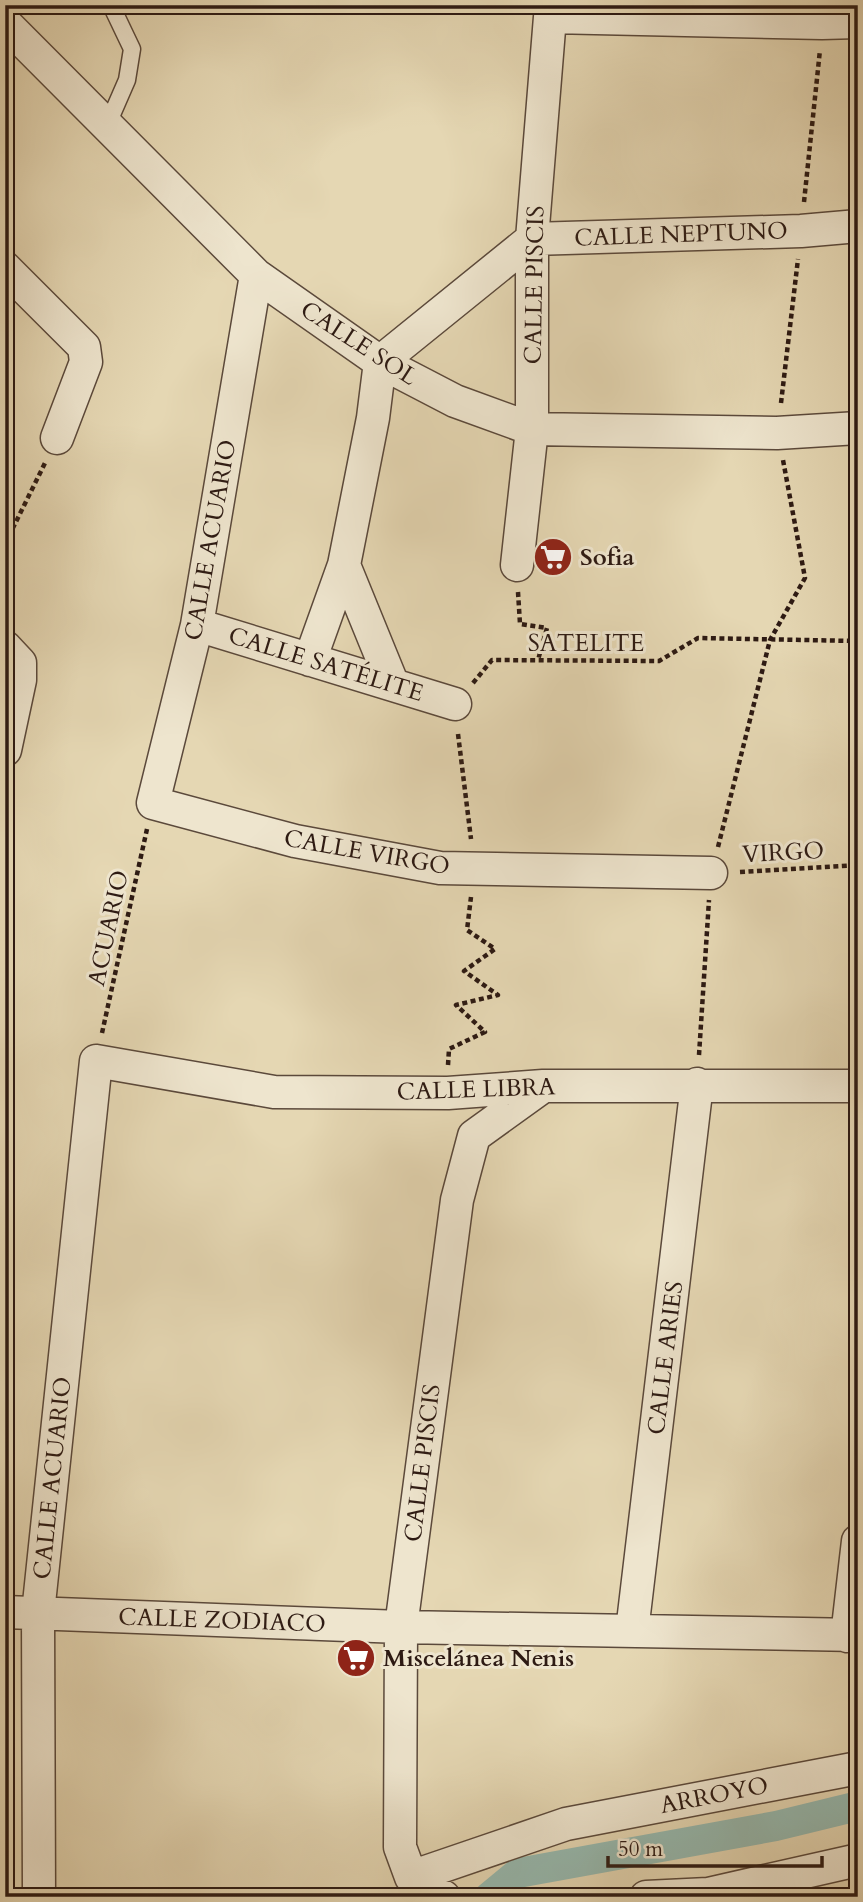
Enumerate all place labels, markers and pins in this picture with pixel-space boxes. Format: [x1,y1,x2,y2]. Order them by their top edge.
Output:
supermarket icon: Sofia [532,536,574,578]
place label: Sofia [580,541,635,574]
supermarket icon: Miscelánea Nenis [335,1637,377,1679]
place label: Miscelánea Nenis [383,1642,574,1675]

